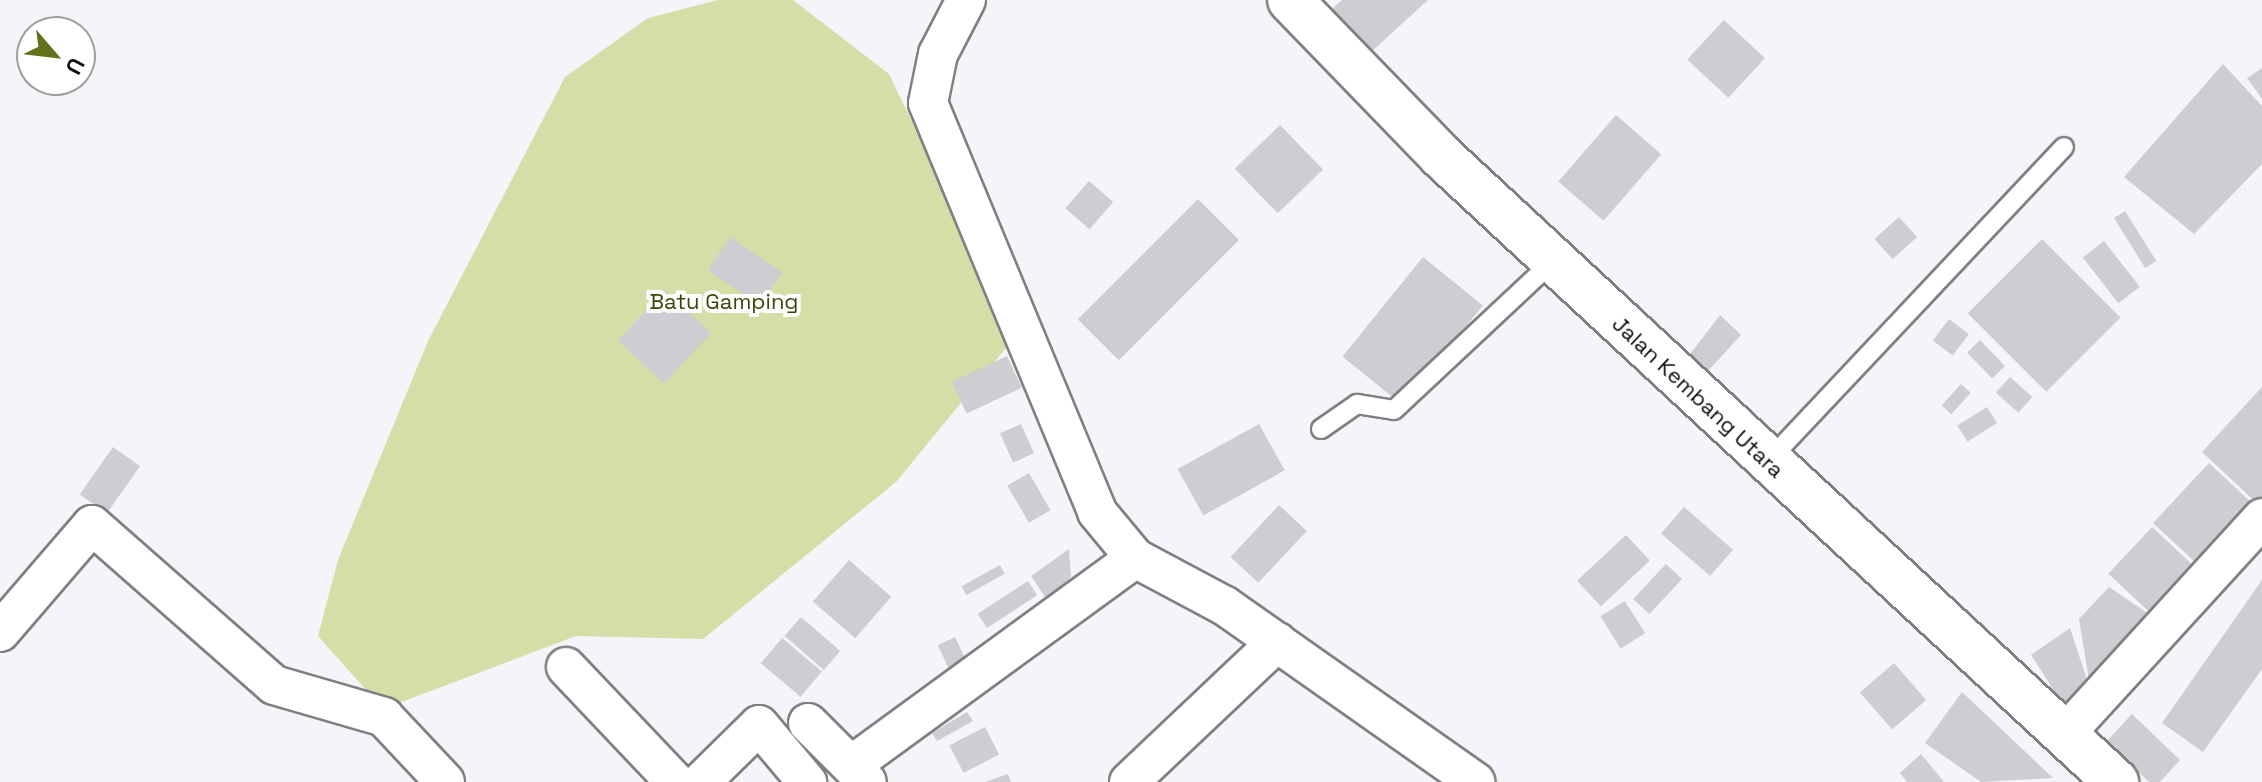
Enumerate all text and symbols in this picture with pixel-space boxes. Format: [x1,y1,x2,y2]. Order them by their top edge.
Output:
north arrow [16,16,96,96]
text: U [60,53,91,79]
park label: Batu Gamping [650,289,798,315]
street label: Jalan Kembang Utara [1607,311,1789,483]

